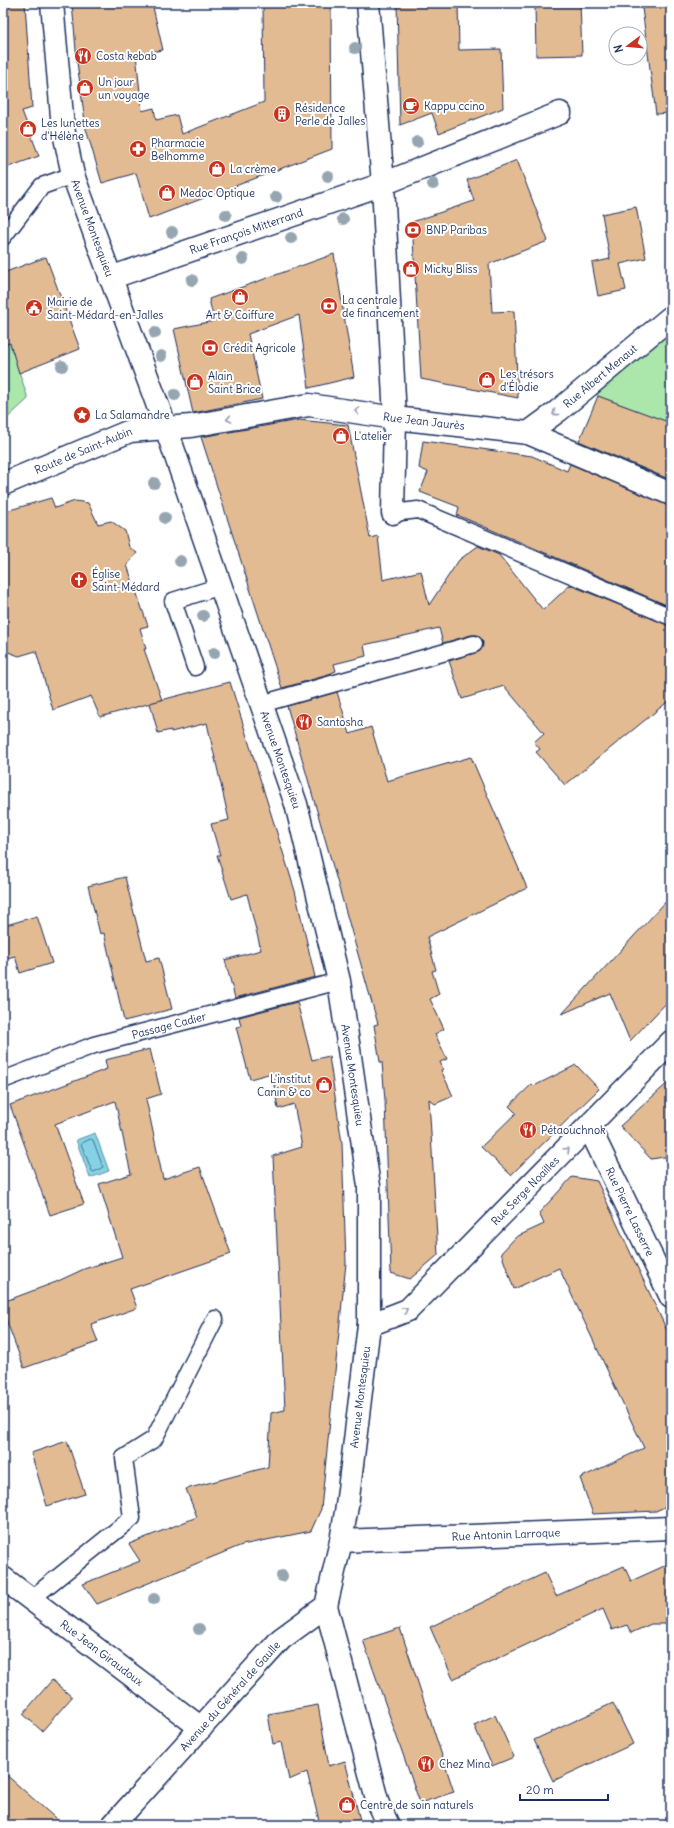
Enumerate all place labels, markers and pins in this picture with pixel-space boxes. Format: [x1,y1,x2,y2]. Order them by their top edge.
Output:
restaurant icon: Costa kebab [73,46,93,66]
place label: Costa kebab [96,49,157,63]
place label: Un jour un voyage [98,75,150,102]
shop icon: Un jour un voyage [75,78,95,98]
cafe icon: Kappu ccino [401,96,421,116]
place label: Kappu ccino [424,99,485,113]
place label: Résidence Perle de Jalles [295,101,365,128]
building icon: Résidence Perle de Jalles [272,104,292,124]
place label: Les lunettes d'Hélène [41,116,100,143]
shop icon: Les lunettes d'Hélène [18,119,38,139]
place label: Pharmacie Belhomme [151,136,205,163]
pharmacy icon: Pharmacie Belhomme [128,139,148,159]
shop icon: La crème [207,159,227,179]
place label: La crème [230,162,276,176]
shop icon: Medoc Optique [157,183,177,203]
place label: Medoc Optique [180,186,255,200]
bank icon: BNP Paribas [403,220,423,240]
place label: BNP Paribas [426,223,487,237]
shop icon: Micky Bliss [401,259,421,279]
place label: Micky Bliss [424,262,478,276]
shop icon: Art & Coiffure [230,287,250,307]
place label: La centrale de financement [342,293,419,320]
place label: Mairie de Saint-Médard-en-Jalles [47,295,163,322]
bank icon: La centrale de financement [319,296,339,316]
public building icon: Mairie de Saint-Médard-en-Jalles [24,298,44,318]
place label: Art & Coiffure [206,308,274,322]
bank icon: Crédit Agricole [200,338,220,358]
place label: Crédit Agricole [223,341,296,355]
place label: Les trésors d'Élodie [500,367,554,394]
place label: Alain Saint Brice [208,369,261,396]
shop icon: Les trésors d'Élodie [477,370,497,390]
shop icon: Alain Saint Brice [185,372,205,392]
place icon: La Salamandre [72,405,92,425]
place label: La Salamandre [95,408,170,422]
shop icon: L'atelier [331,426,351,446]
place label: L'atelier [354,429,393,443]
place label: Église Saint-Médard [92,566,160,594]
church icon: Église Saint-Médard [69,570,89,590]
restaurant icon: Santosha [294,712,314,732]
place label: Santosha [317,715,363,729]
place label: L'institut Canin & co [257,1072,311,1099]
shop icon: L'institut Canin & co [314,1075,334,1095]
restaurant icon: Pétaouchnok [518,1120,538,1140]
place label: Pétaouchnok [541,1123,606,1137]
restaurant icon: Chez Mina [416,1754,436,1774]
place label: Chez Mina [439,1757,490,1771]
shop icon: Centre de soin naturels [337,1795,357,1815]
place label: Centre de soin naturels [360,1798,474,1812]

